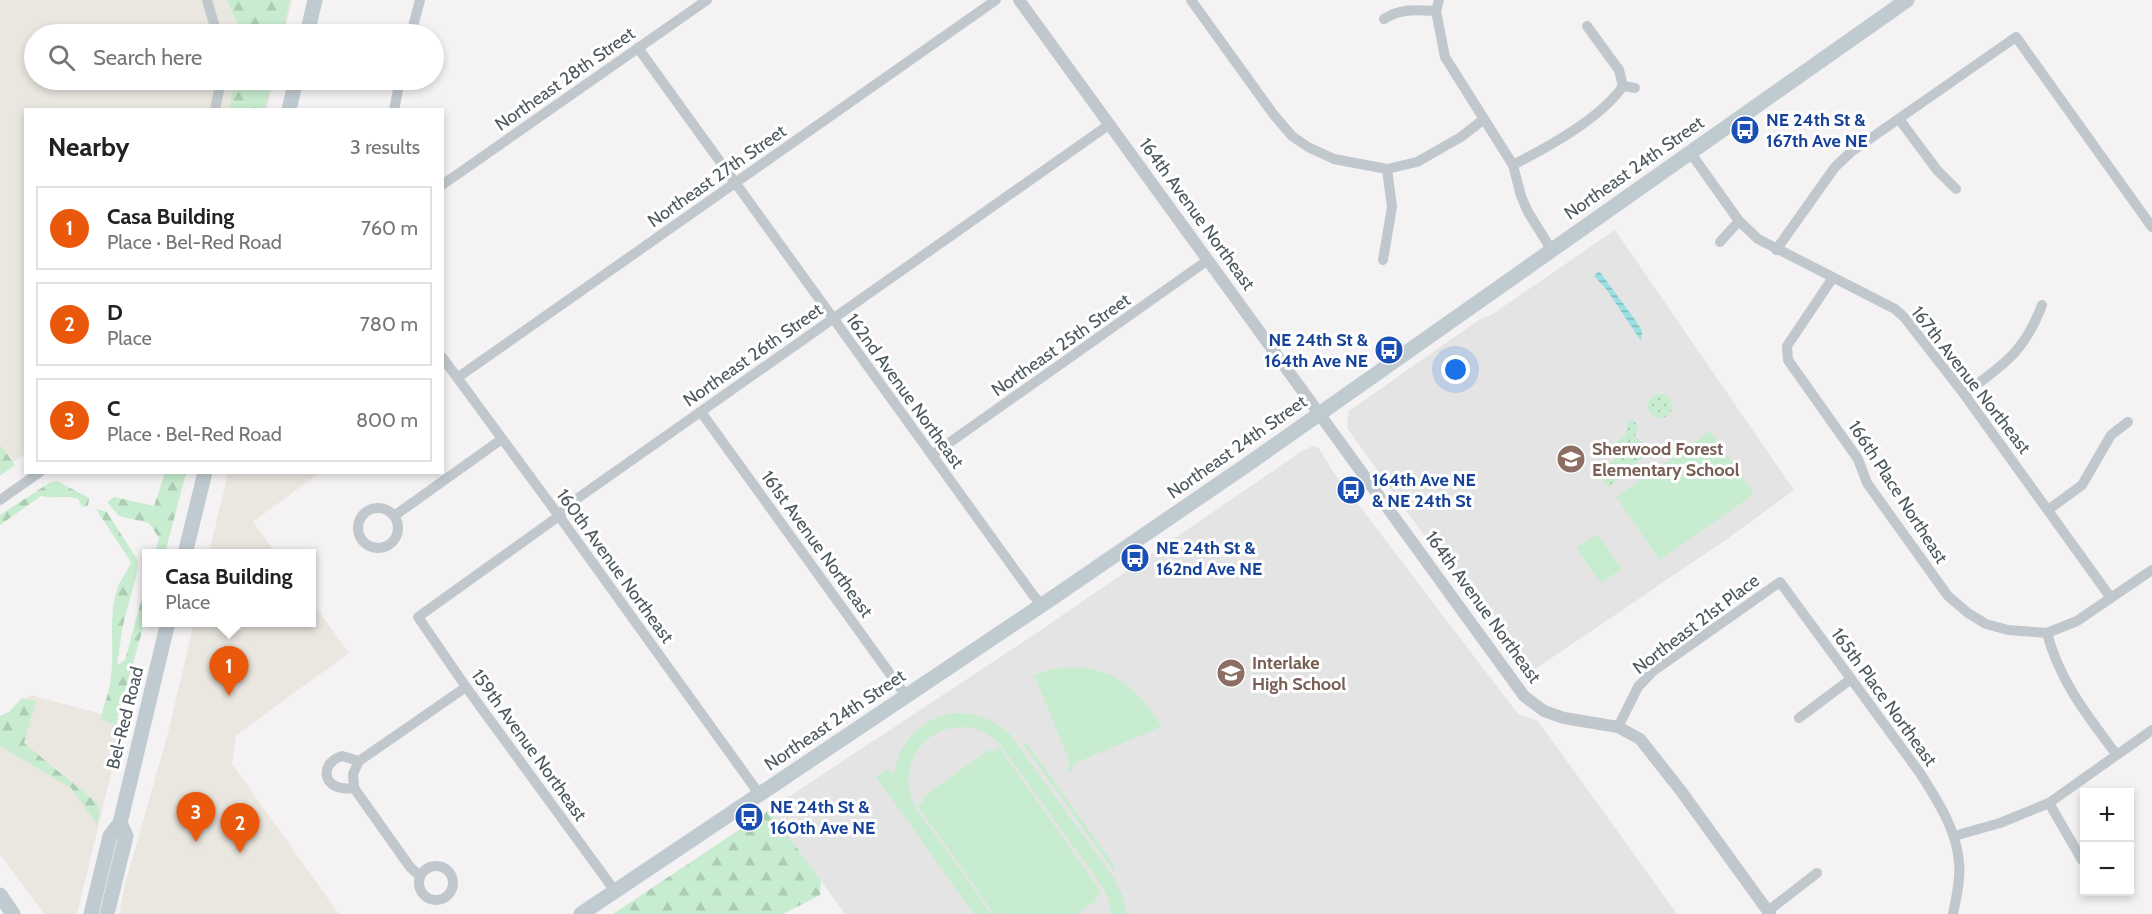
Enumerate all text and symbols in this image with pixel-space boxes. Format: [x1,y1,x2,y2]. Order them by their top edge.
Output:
street label: Northeast 28th Street [491,22,639,136]
search box [24,24,444,90]
icon: search [45,41,78,74]
text: Search here [93,44,202,71]
place label: NE 24th St & 167th Ave NE [1766,109,1868,152]
street label: Northeast 24th Street [1560,112,1708,224]
bus stop icon: NE 24th St & 167th Ave NE [1729,114,1761,146]
street label: Northeast 27th Street [644,120,790,232]
text: Nearby [48,131,129,163]
street label: 164th Avenue Northeast [1134,134,1260,294]
text: 3 results [350,135,420,159]
text: Casa Building [107,203,234,230]
text: 1 [66,216,73,240]
text: 760 m [361,216,418,240]
text: Place · Bel-Red Road [107,230,282,254]
street label: Northeast 25th Street [987,289,1135,401]
text: D [107,299,123,326]
street label: Northeast 26th Street [679,299,827,411]
street label: 167th Avenue Northeast [1907,302,2035,458]
street label: 162nd Avenue Northeast [841,309,969,473]
text: 2 [64,312,75,336]
text: 780 m [360,312,418,336]
text: Place [107,326,152,350]
place label: NE 24th St & 164th Ave NE [1264,329,1369,372]
bus stop icon: NE 24th St & 164th Ave NE [1373,334,1405,366]
your location [1441,355,1470,384]
street label: Northeast 24th Street [1163,391,1311,503]
text: C [107,395,120,422]
text: 3 [64,408,75,432]
text: 800 m [356,408,418,432]
street label: 166th Place Northeast [1844,416,1952,568]
text: Place · Bel-Red Road [107,422,282,446]
place label: Sherwood Forest Elementary School [1592,438,1740,481]
school or university icon: Sherwood Forest Elementary School [1555,443,1587,475]
street label: 161st Avenue Northeast [756,466,878,622]
place label: 164th Ave NE & NE 24th St [1372,469,1476,512]
bus stop icon: 164th Ave NE & NE 24th St [1335,474,1367,506]
street label: 160th Avenue Northeast [552,485,678,647]
street label: 164th Avenue Northeast [1420,527,1546,687]
place label: NE 24th St & 162nd Ave NE [1156,537,1262,580]
bus stop icon: NE 24th St & 162nd Ave NE [1119,542,1151,574]
popup [142,549,316,627]
text: Casa Building [165,563,293,590]
street label: Northeast 21st Place [1628,569,1764,679]
text: Place [165,590,210,614]
street label: 165th Place Northeast [1827,624,1941,770]
pin: 1 [210,646,248,696]
place label: Interlake High School [1252,652,1346,695]
school or university icon: Interlake High School [1215,657,1247,689]
street label: Bel-Red Road [102,665,148,771]
street label: 159th Avenue Northeast [467,665,591,825]
street label: Northeast 24th Street [760,665,910,775]
map controls [2080,788,2134,896]
button: + [2080,788,2134,842]
pin: 3 [176,792,216,842]
place label: NE 24th St & 160th Ave NE [770,796,875,839]
bus stop icon: NE 24th St & 160th Ave NE [733,801,765,833]
pin: 2 [220,804,260,853]
button: − [2080,842,2134,896]

